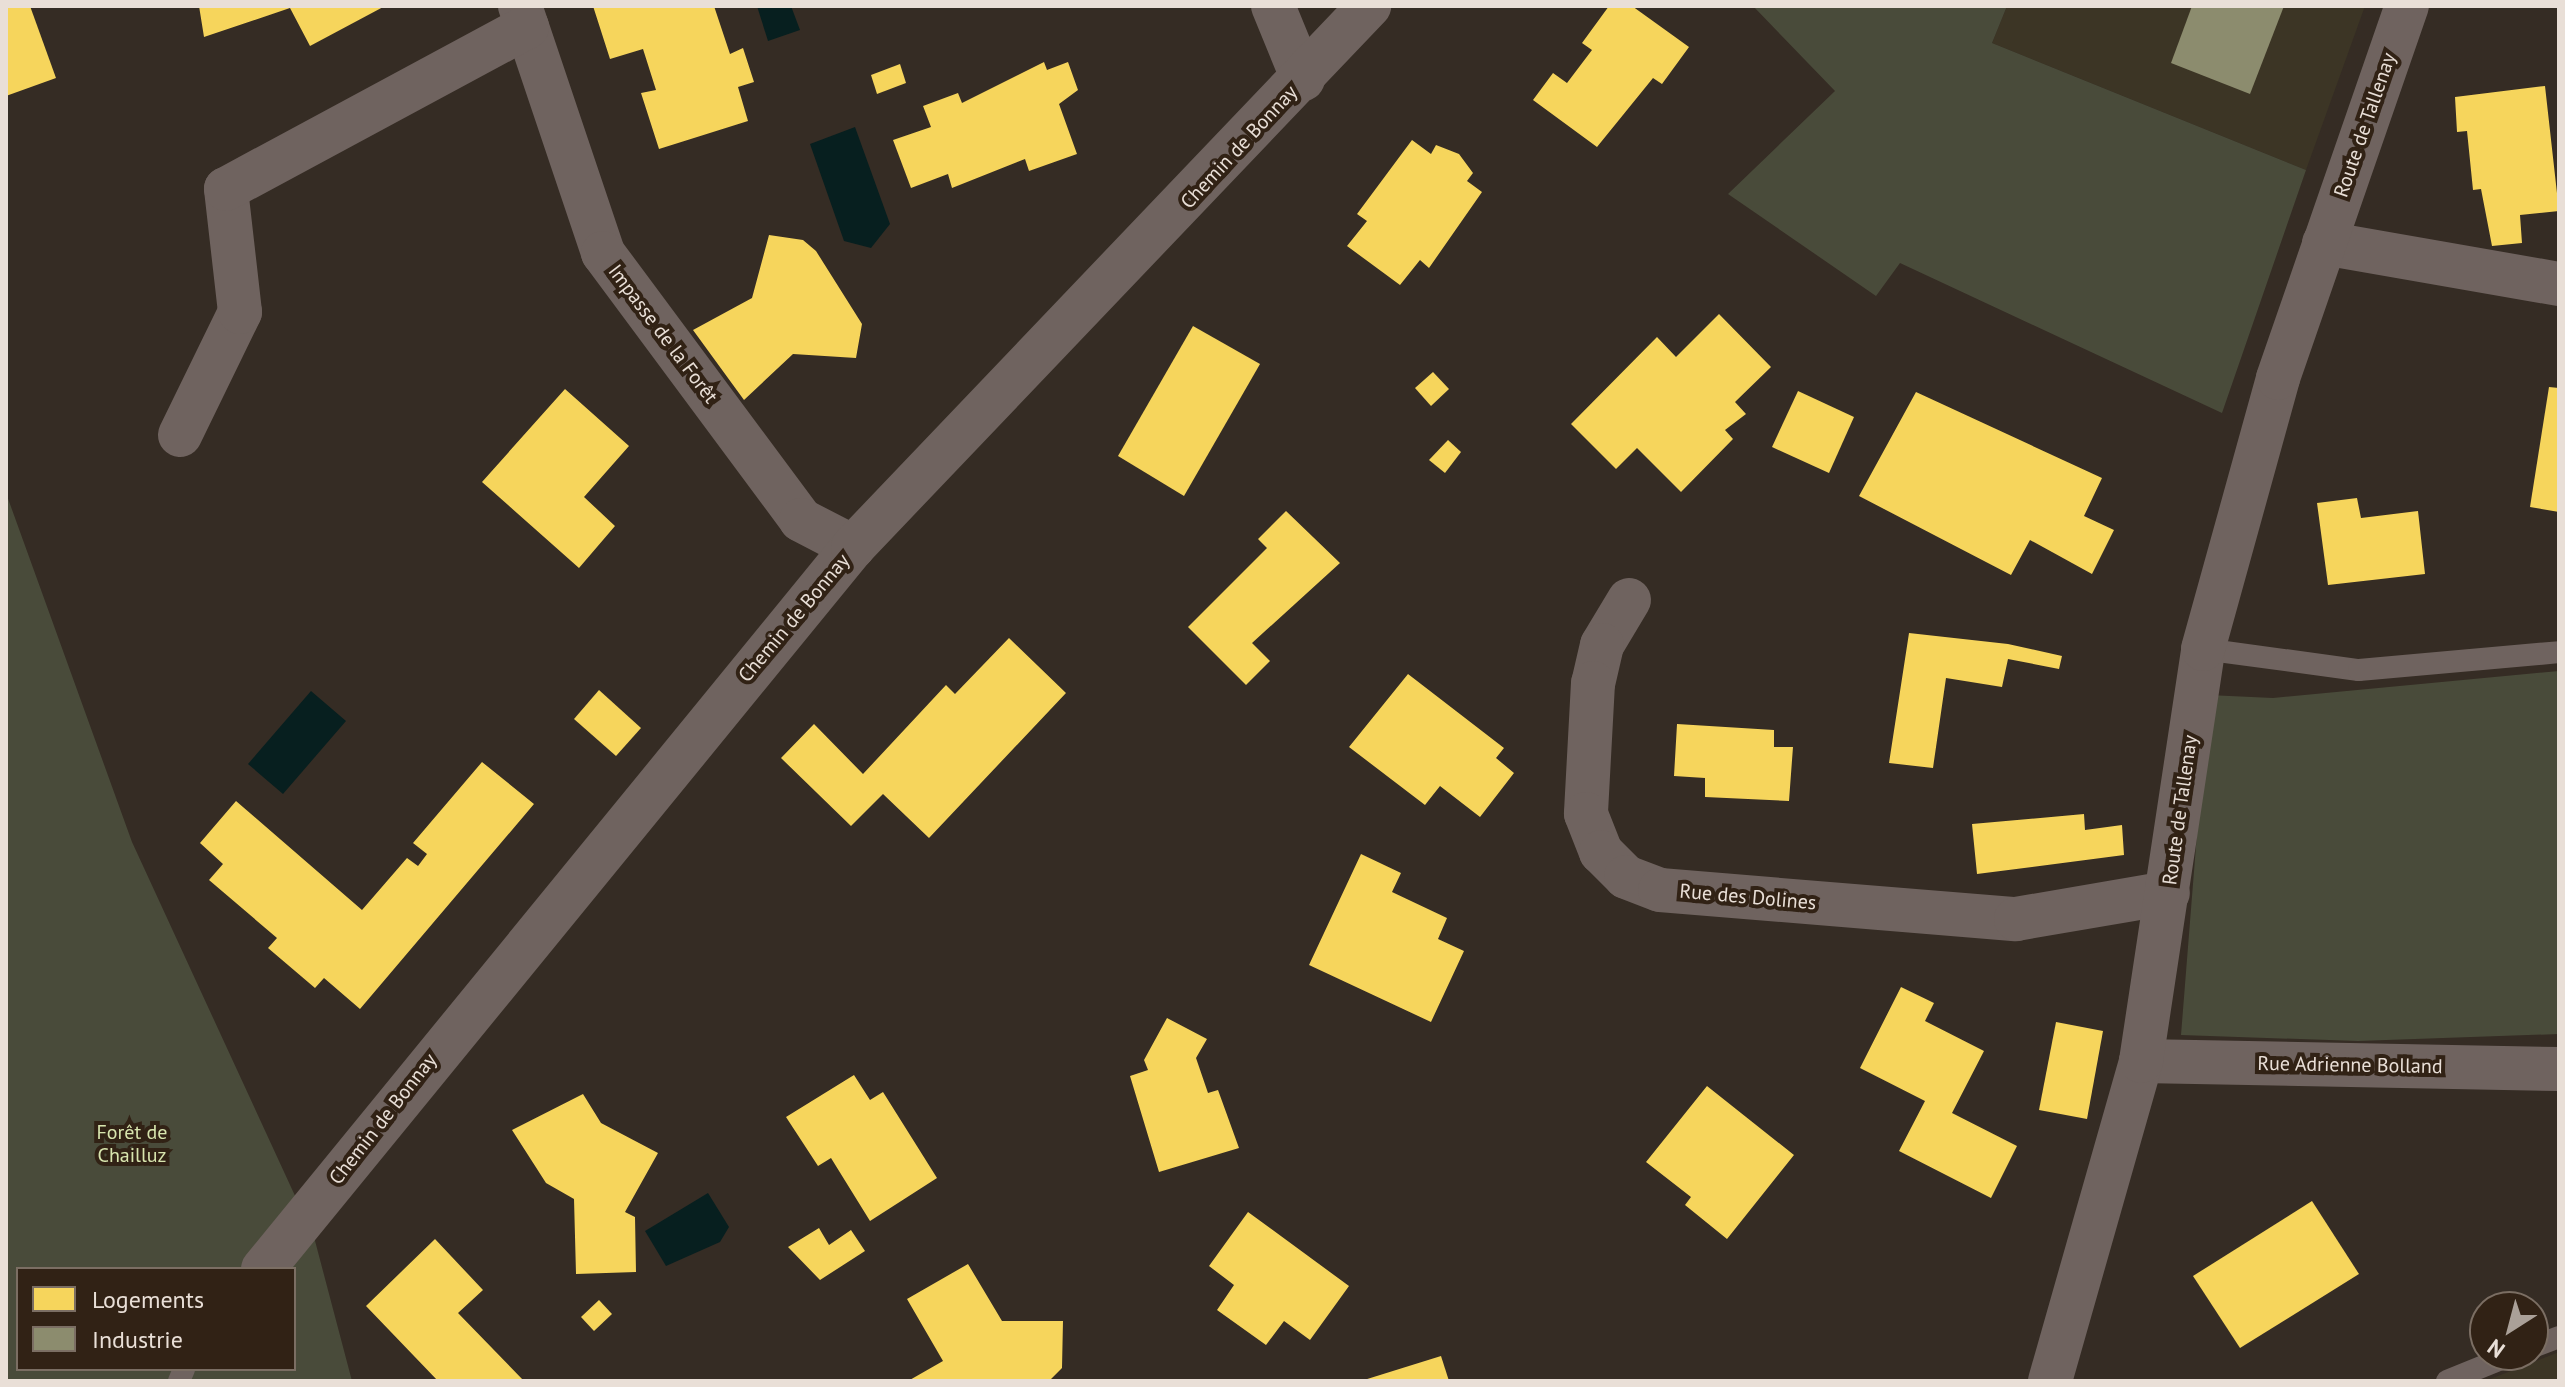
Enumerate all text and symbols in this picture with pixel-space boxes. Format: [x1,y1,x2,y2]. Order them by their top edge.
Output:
street label: Route de Tallenay [2329,49,2401,201]
street label: Chemin de Bonnay [1176,80,1302,214]
street label: Impasse de la Forêt [603,260,723,408]
street label: Chemin de Bonnay [733,549,855,687]
street label: Route de Tallenay [2158,733,2202,887]
street label: Rue des Dolines [1679,879,1817,915]
street label: Chemin de Bonnay [324,1049,442,1189]
street label: Rue Adrienne Bolland [2257,1051,2443,1079]
park label: Forêt de Chailluz [96,1120,168,1167]
legend [16,1267,296,1371]
text: Logements [92,1284,204,1315]
north arrow [2469,1291,2549,1371]
text: Industrie [92,1324,183,1355]
text: N [2482,1333,2510,1364]

